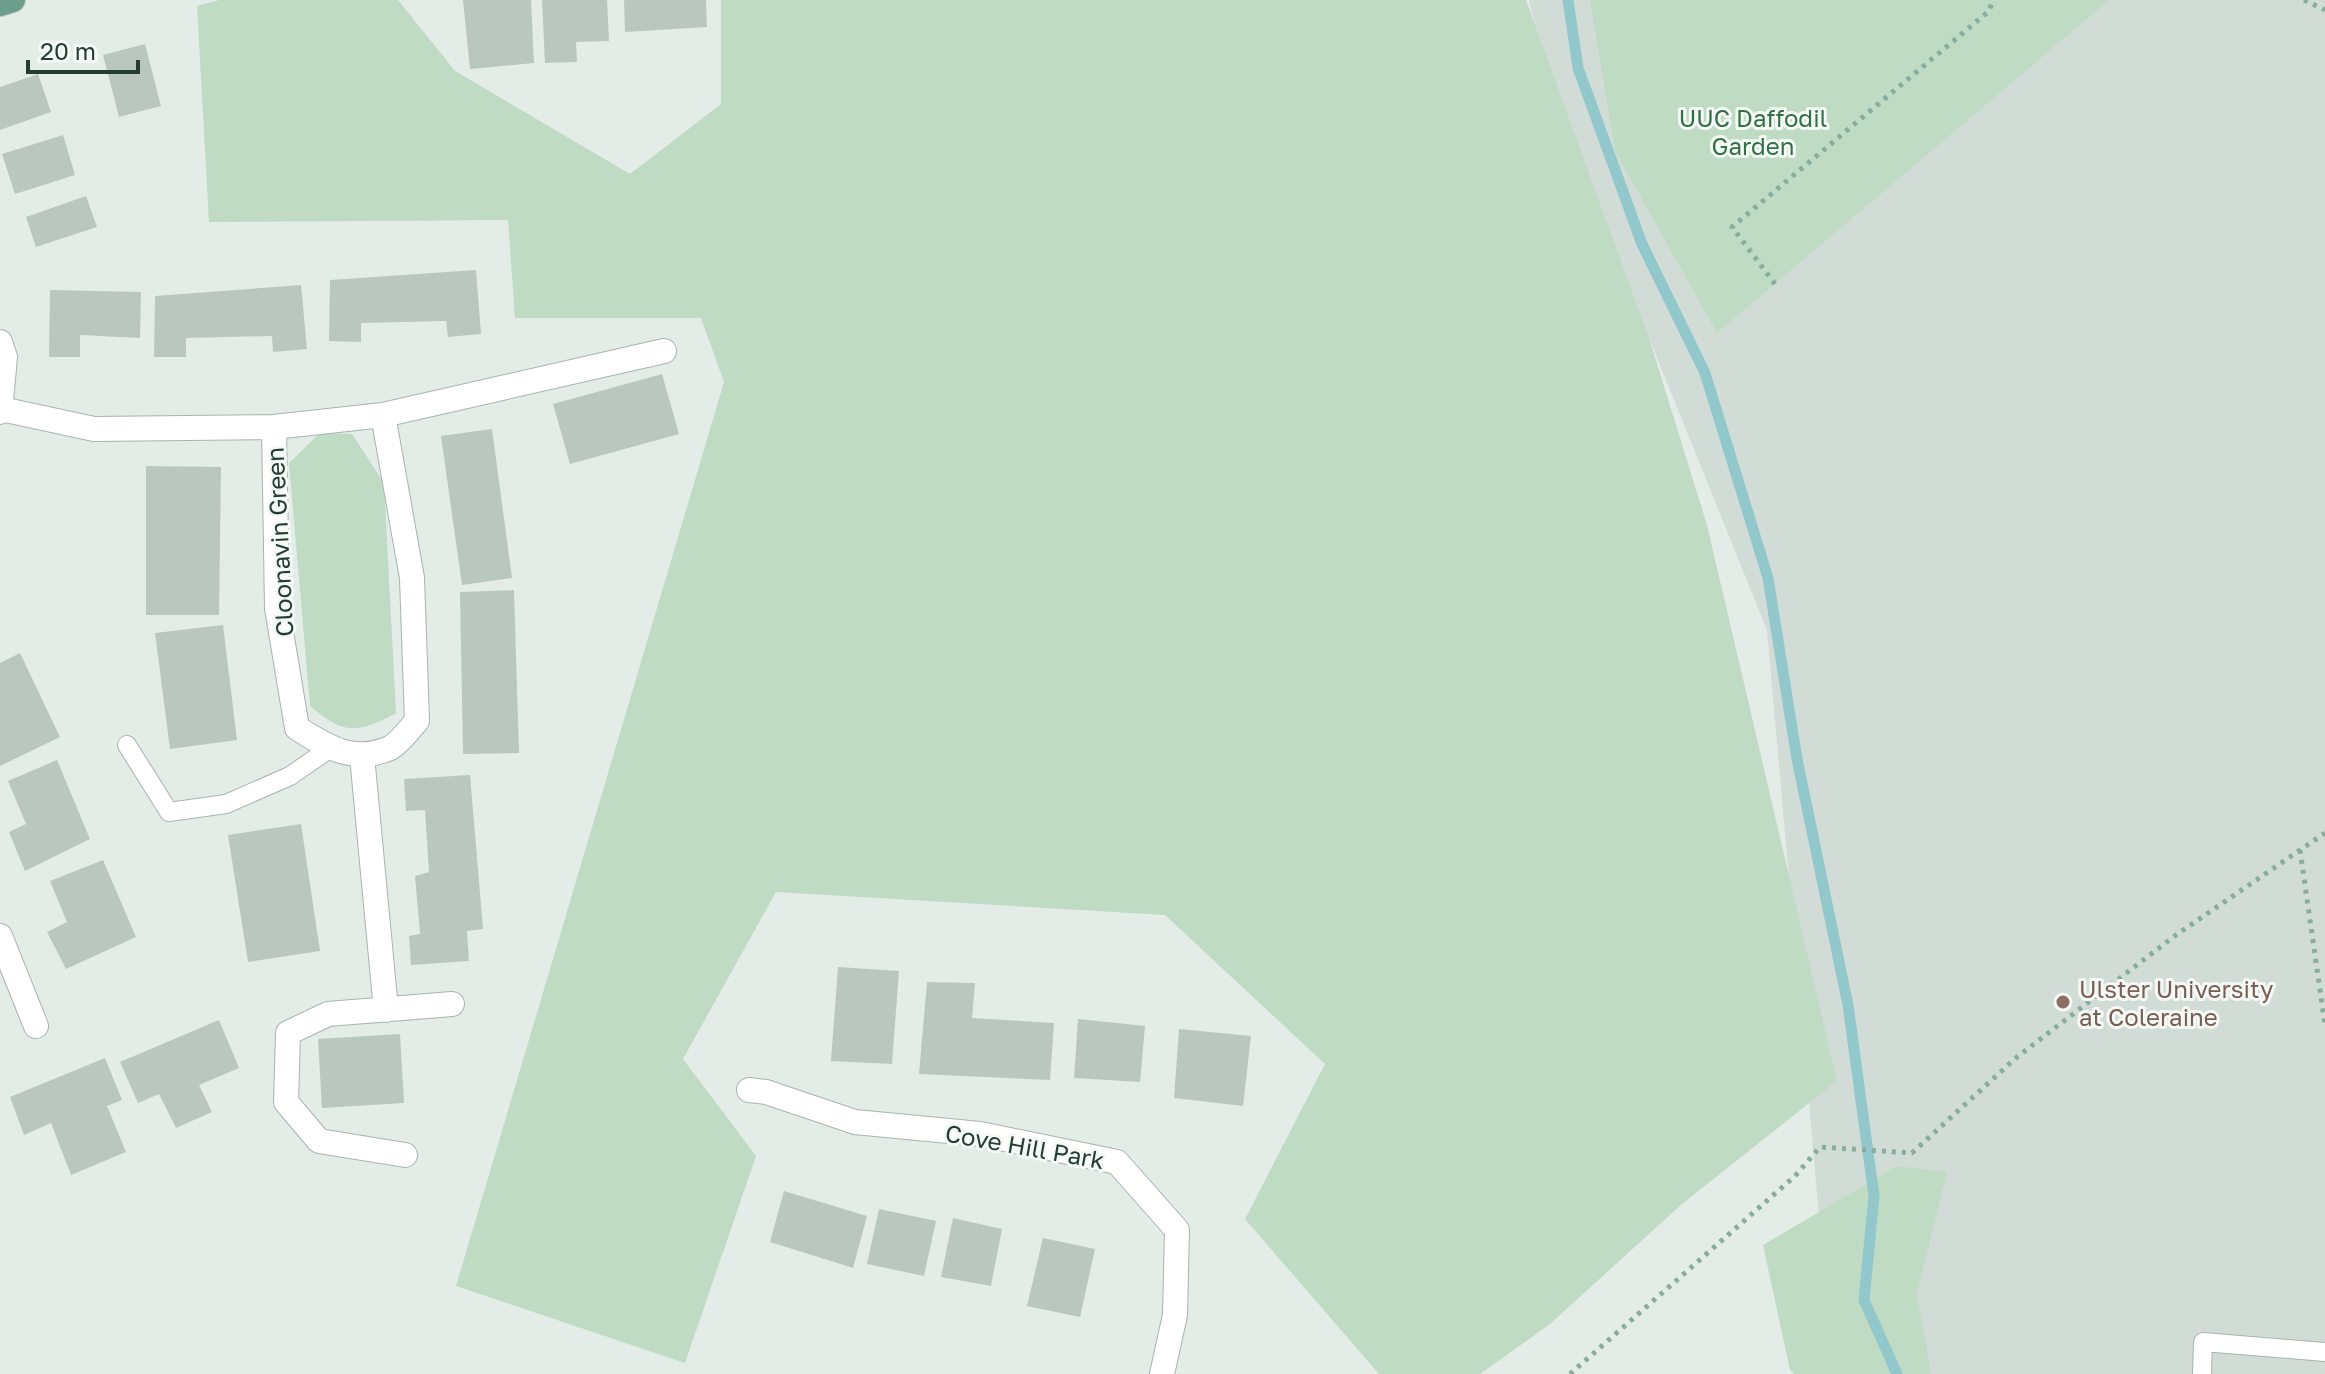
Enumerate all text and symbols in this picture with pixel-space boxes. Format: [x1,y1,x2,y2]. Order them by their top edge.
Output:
scale bar [28,24,138,74]
text: 20 m [40,36,96,65]
park label: UUC Daffodil Garden [1679,103,1827,160]
street label: Cloonavin Green [260,447,298,637]
place label: Ulster University at Coleraine [2079,974,2273,1031]
marker: Ulster University at Coleraine [2054,993,2072,1011]
street label: Cove Hill Park [943,1118,1107,1174]

